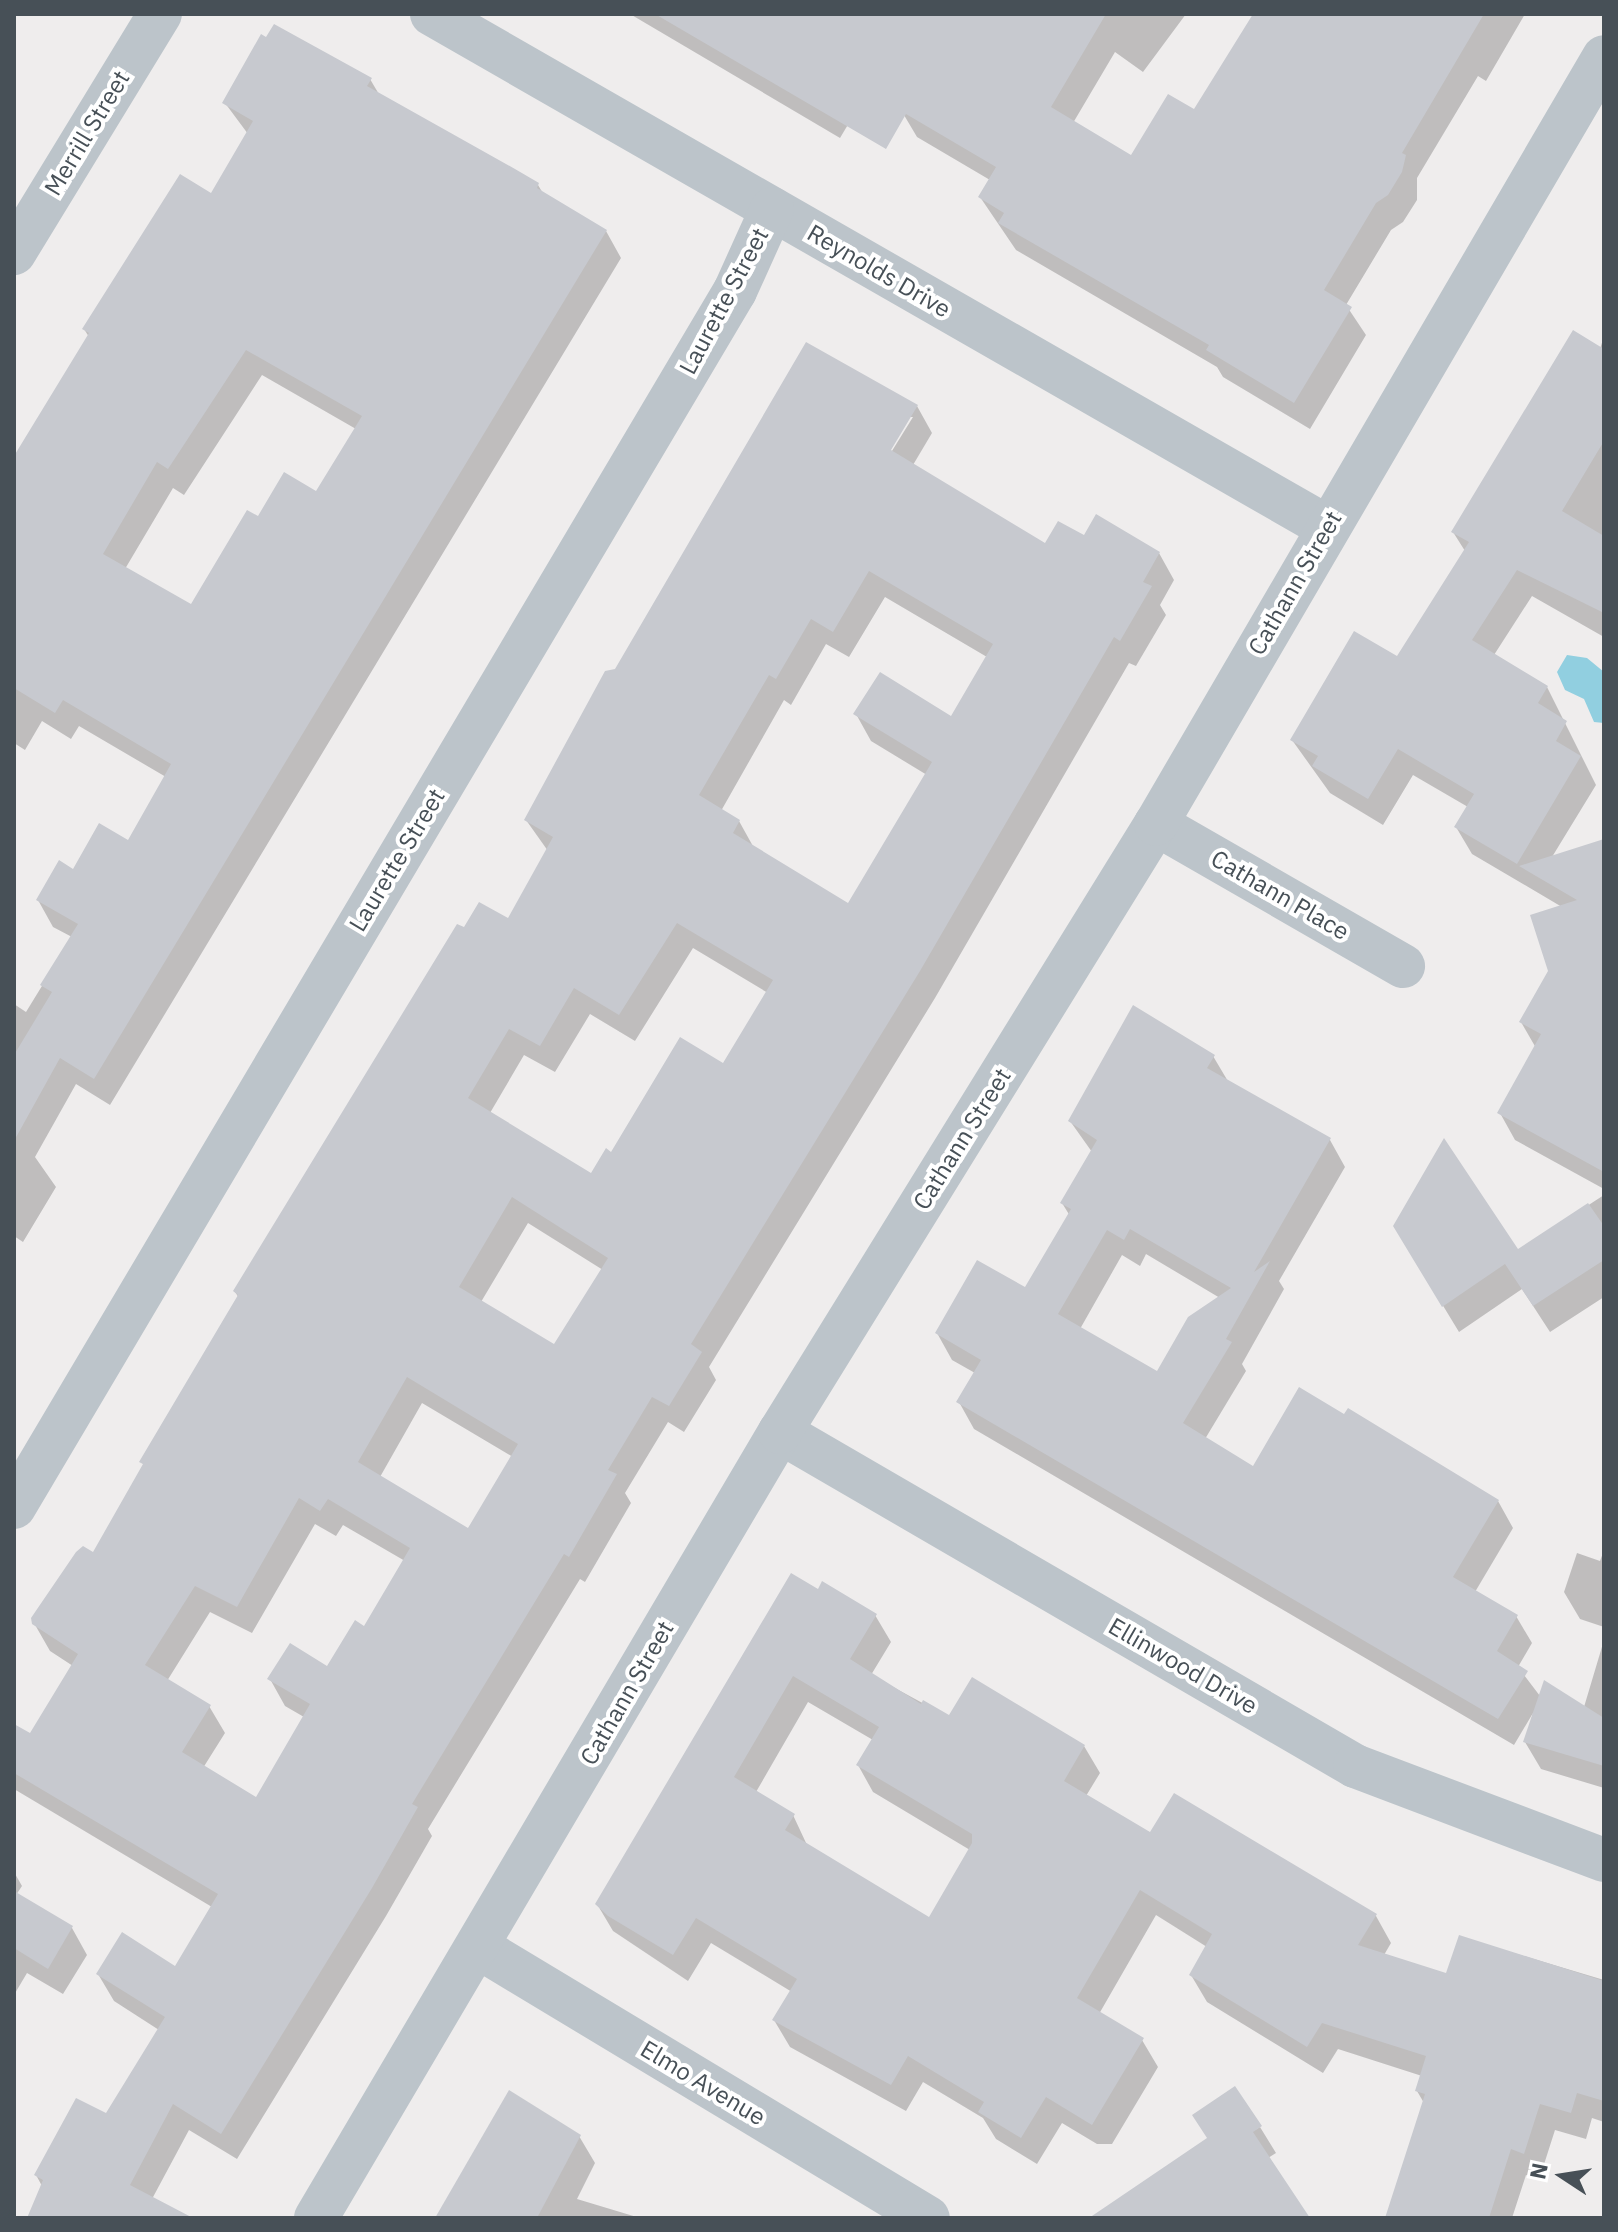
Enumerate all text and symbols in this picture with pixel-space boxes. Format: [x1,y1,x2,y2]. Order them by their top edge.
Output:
street label: Merrill Street [38,65,136,201]
street label: Reynolds Drive [802,218,956,324]
street label: Laurette Street [673,223,775,379]
street label: Cathann Street [1242,506,1348,660]
street label: Laurette Street [343,783,451,937]
street label: Cathann Place [1206,844,1354,946]
street label: Cathann Street [907,1063,1017,1215]
street label: Ellinwood Drive [1104,1612,1262,1720]
street label: Cathann Street [574,1616,680,1770]
street label: Elmo Avenue [635,2034,771,2132]
north arrow [1522,2136,1602,2216]
text: N [1522,2160,1554,2182]

